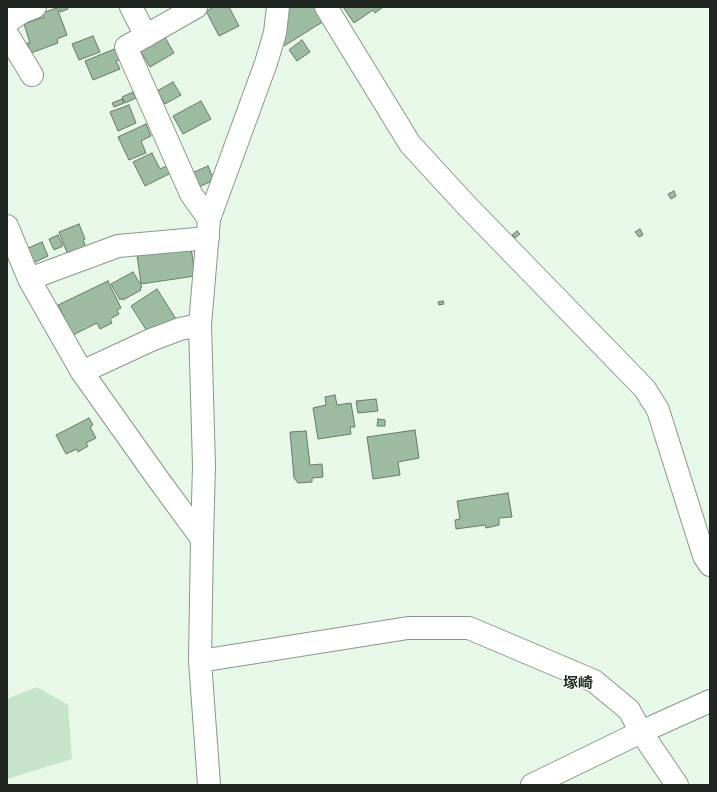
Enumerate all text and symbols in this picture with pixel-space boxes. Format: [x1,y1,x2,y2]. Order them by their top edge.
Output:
district label: 塚崎 [563,675,593,693]

